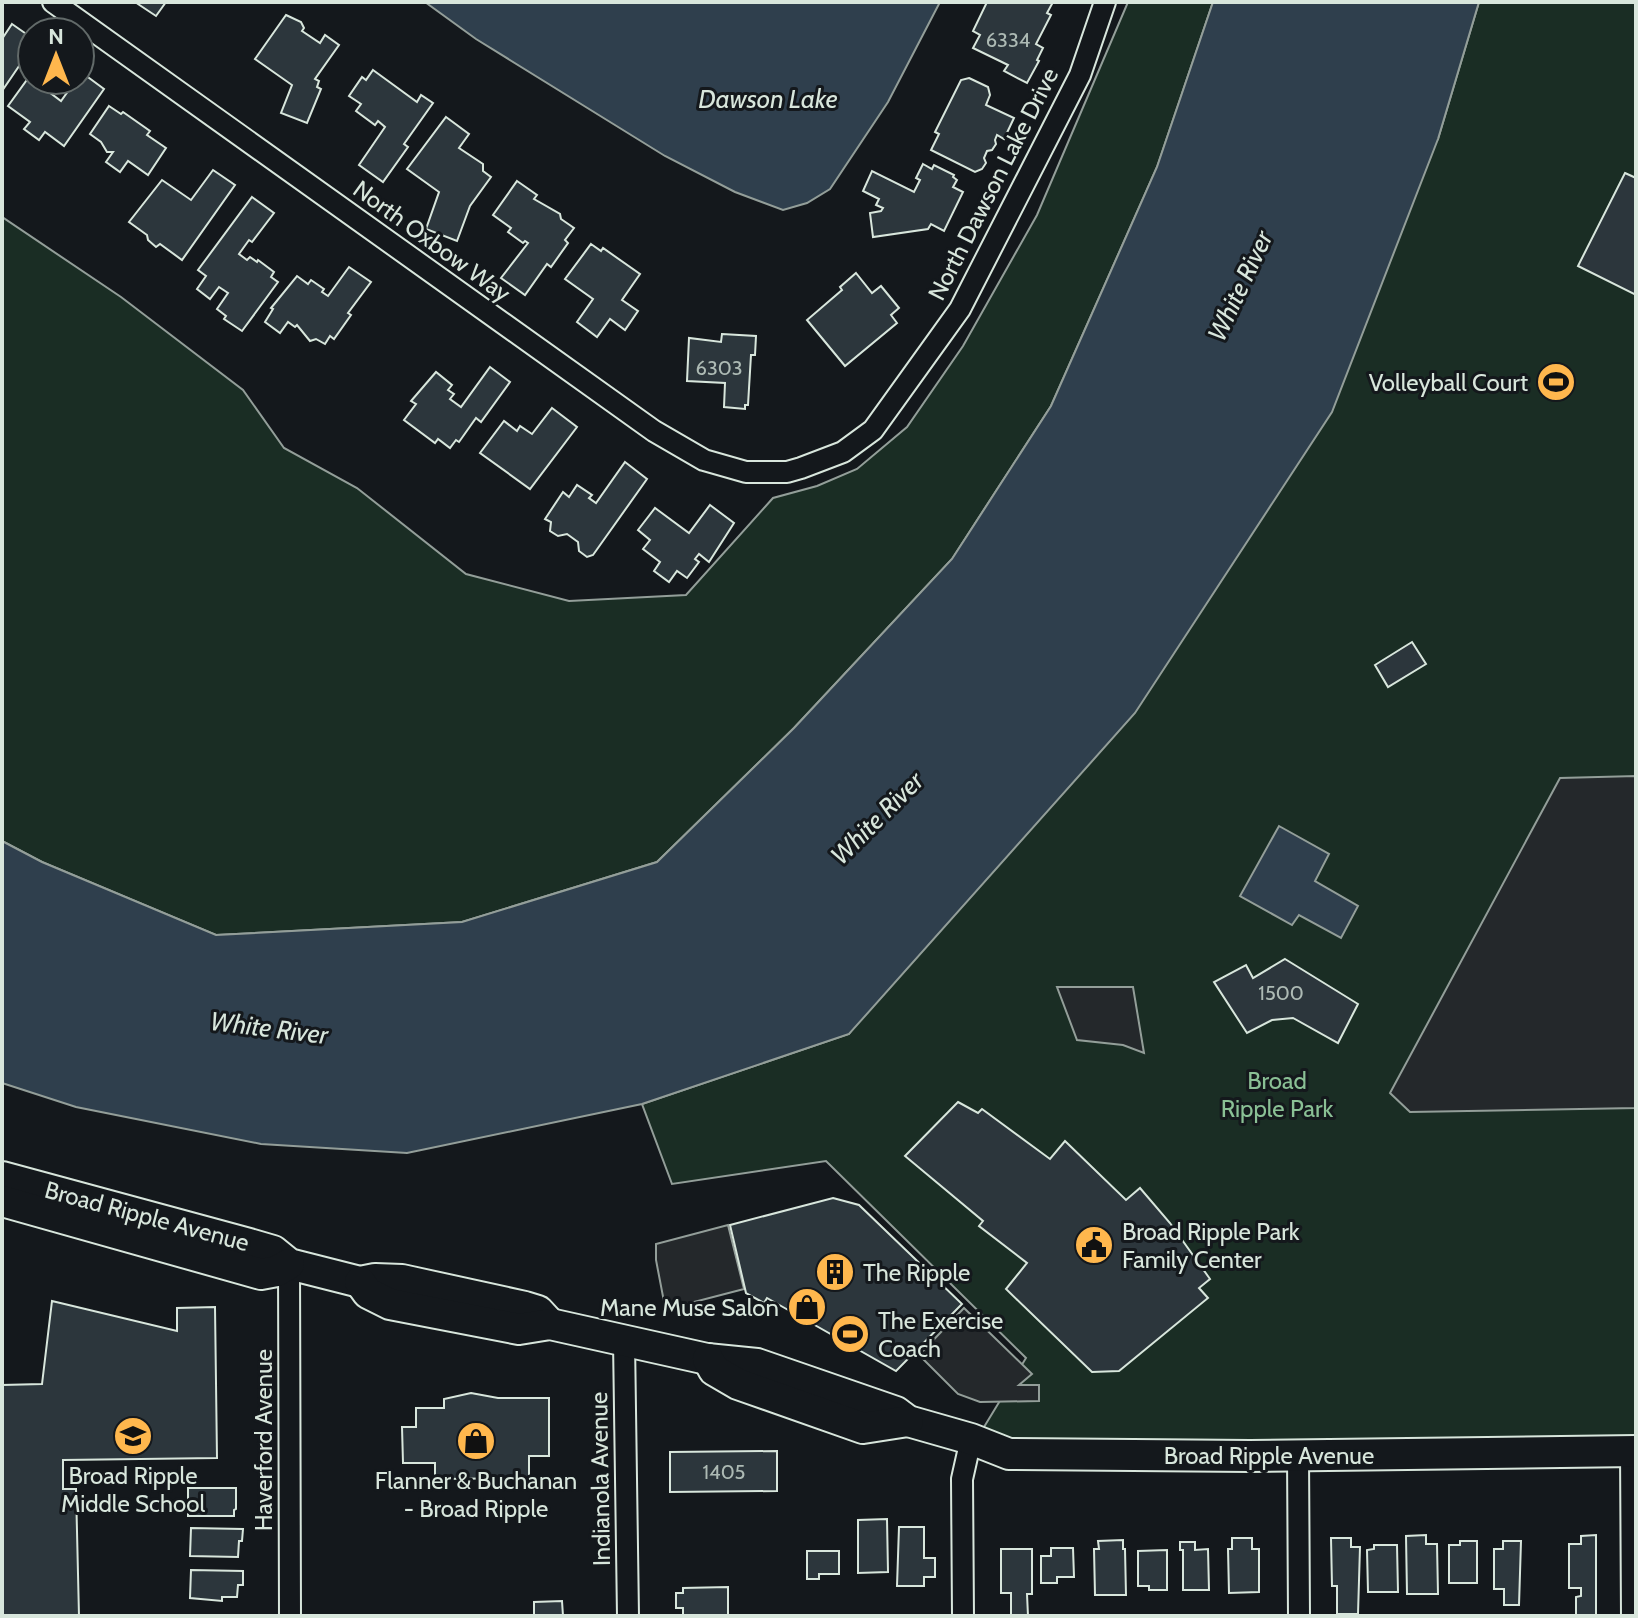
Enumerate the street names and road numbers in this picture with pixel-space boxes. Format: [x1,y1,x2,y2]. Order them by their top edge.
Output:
street label: North Dawson Lake Drive [922,63,1064,305]
street label: North Oxbow Way [348,174,516,308]
street label: Broad Ripple Avenue [42,1175,252,1257]
street label: Haverford Avenue [249,1349,278,1531]
street label: Indianola Avenue [584,1391,616,1567]
street label: Broad Ripple Avenue [1164,1441,1374,1470]

